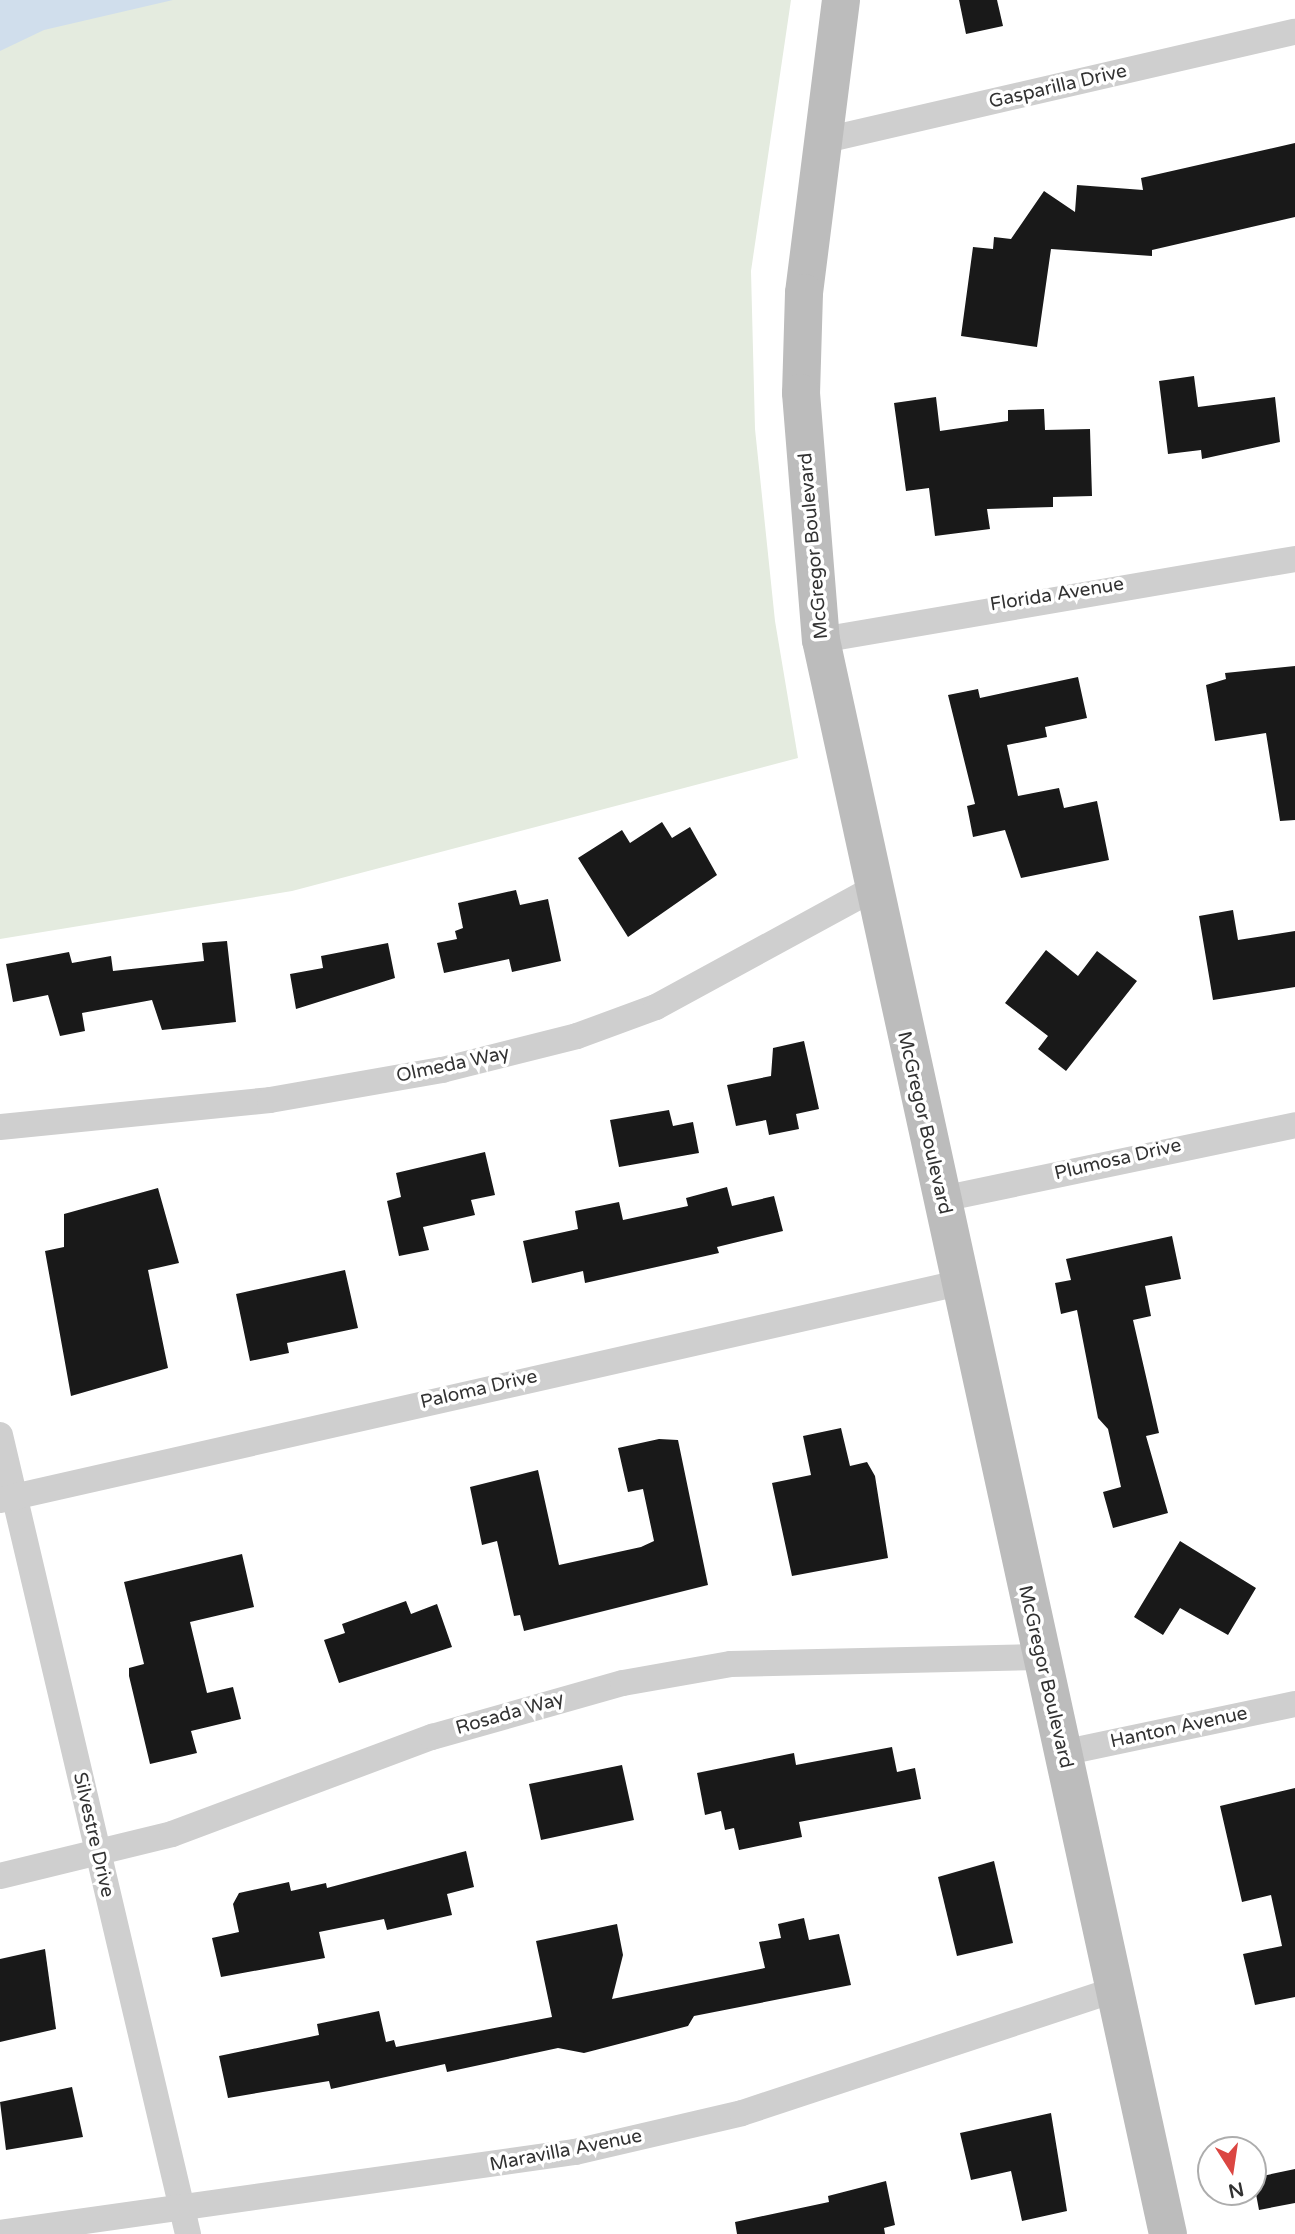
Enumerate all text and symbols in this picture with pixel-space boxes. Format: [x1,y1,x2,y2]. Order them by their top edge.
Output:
street label: Gasparilla Drive [987,60,1129,114]
street label: McGregor Boulevard [794,452,834,640]
street label: Florida Avenue [988,573,1126,617]
street label: McGregor Boulevard [892,1029,956,1217]
street label: Olmeda Way [394,1042,512,1088]
street label: Plumosa Drive [1052,1134,1184,1186]
street label: Paloma Drive [418,1365,540,1415]
street label: McGregor Boulevard [1013,1583,1077,1771]
street label: Rosada Way [453,1688,567,1740]
street label: Hanton Avenue [1108,1702,1250,1754]
street label: Silvestre Drive [68,1770,118,1900]
street label: Maravilla Avenue [488,2125,644,2177]
north arrow [1197,2136,1267,2206]
text: N [1226,2177,1246,2202]

